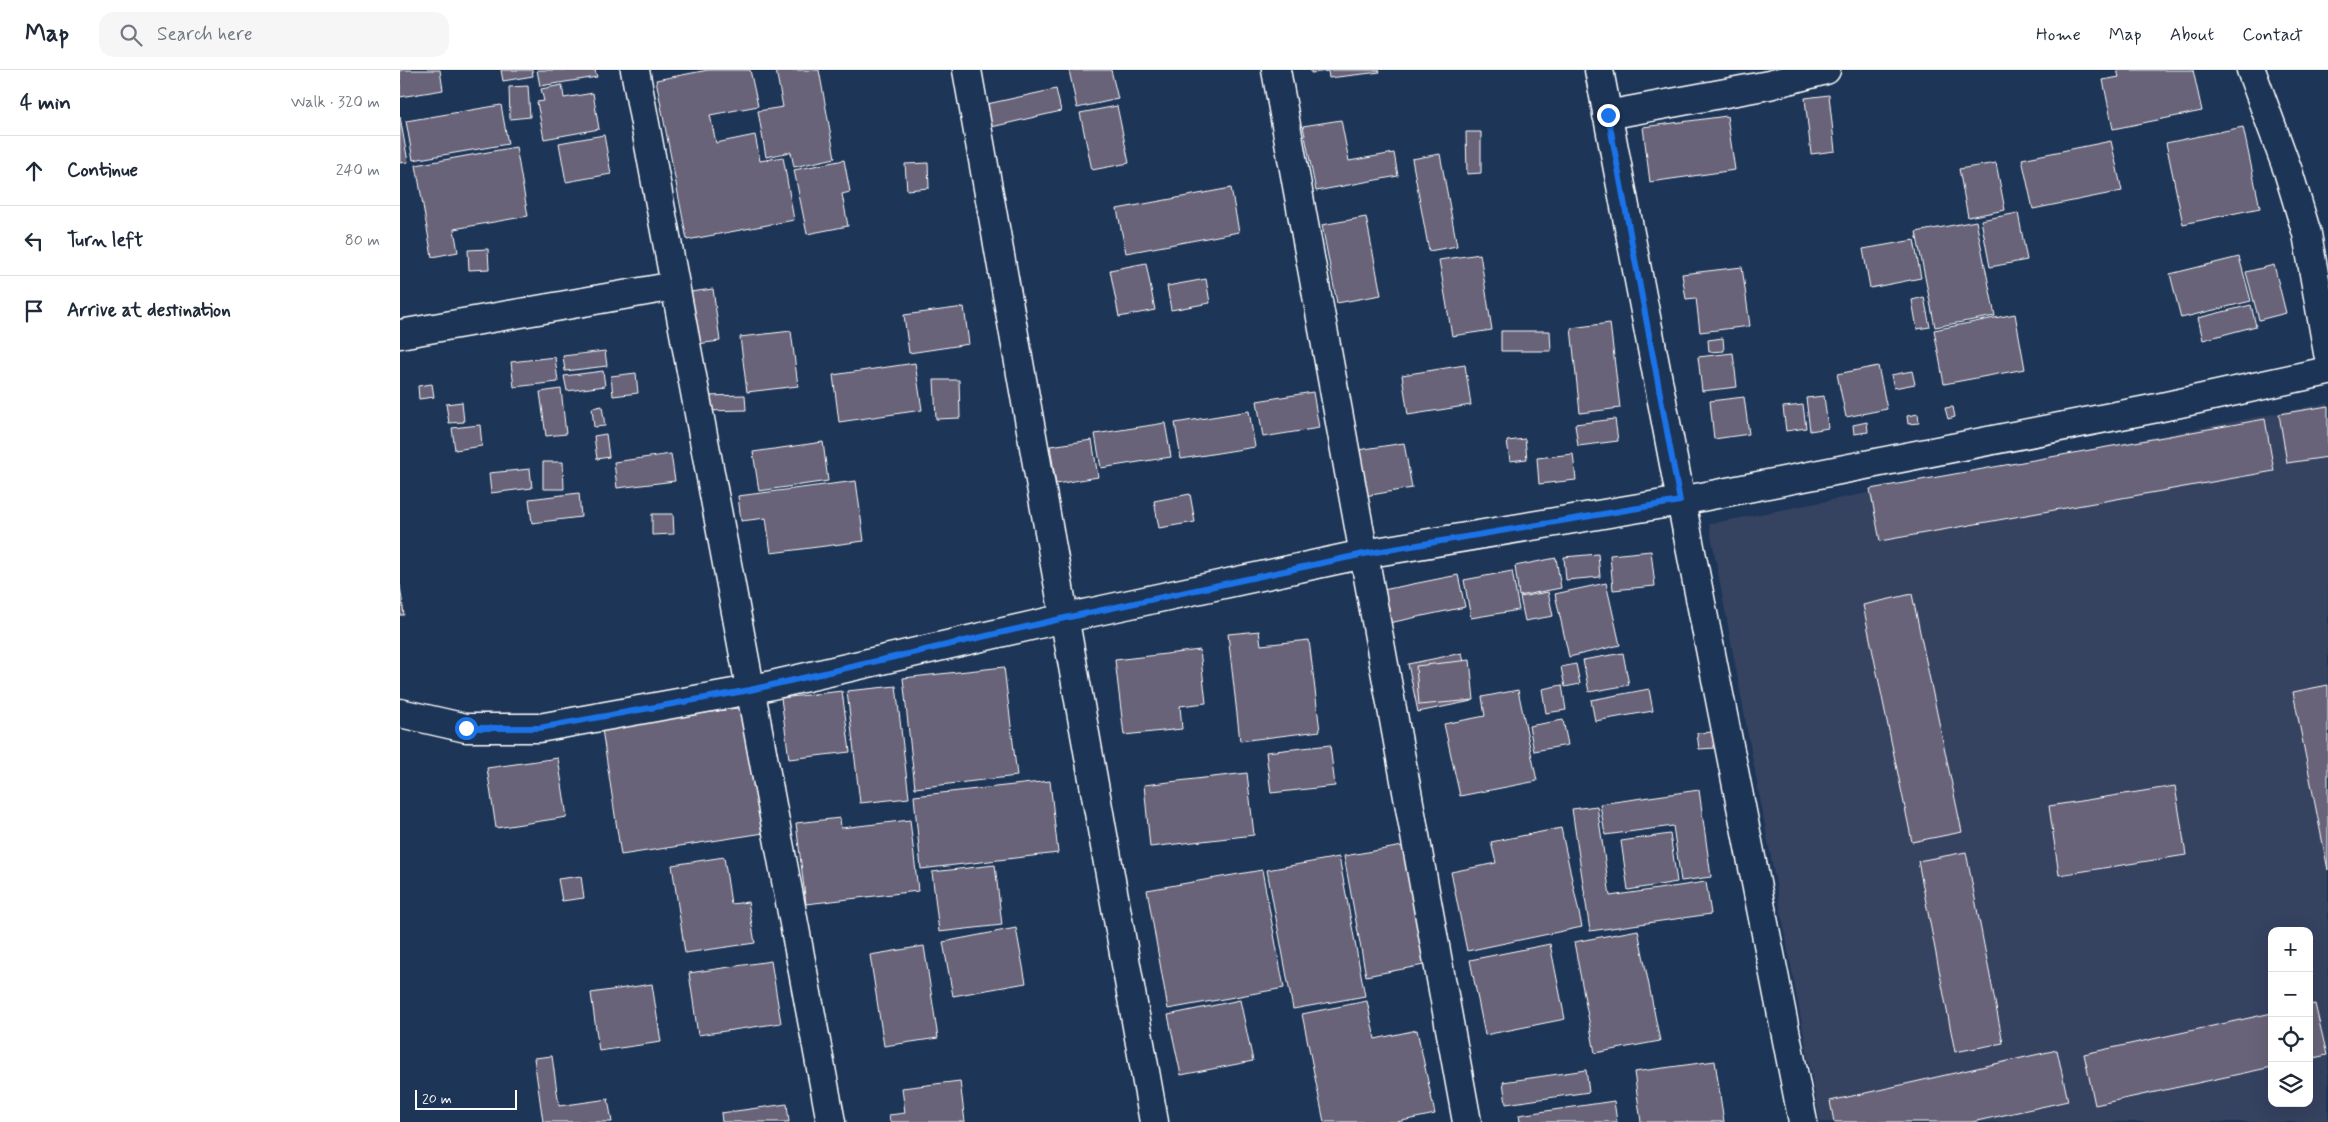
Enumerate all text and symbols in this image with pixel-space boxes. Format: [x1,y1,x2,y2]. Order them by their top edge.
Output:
search box [99,12,449,57]
text: Map [25,19,69,50]
icon: search [117,21,145,49]
text: Search here [157,22,253,47]
text: Home [2036,23,2081,47]
text: Map [2109,23,2142,47]
text: About [2170,23,2214,47]
text: Contact [2242,23,2303,47]
text: 4 min [20,89,71,117]
text: Walk · 320 m [291,92,380,113]
route end [1597,104,1620,127]
icon: ahead [20,157,48,185]
text: Continue [67,158,138,183]
text: 240 m [336,160,380,181]
icon: left [20,227,48,255]
text: Turn left [67,228,143,253]
text: 80 m [345,230,380,251]
icon: arrive [20,297,48,325]
text: Arrive at destination [67,298,231,323]
route start [455,717,478,740]
map controls [2268,927,2313,1107]
button: + [2268,927,2313,972]
button: − [2268,972,2313,1017]
button: locate [2268,1017,2313,1062]
button: layers [2268,1062,2313,1107]
scale bar [415,1087,518,1110]
text: 20 m [422,1090,452,1108]

